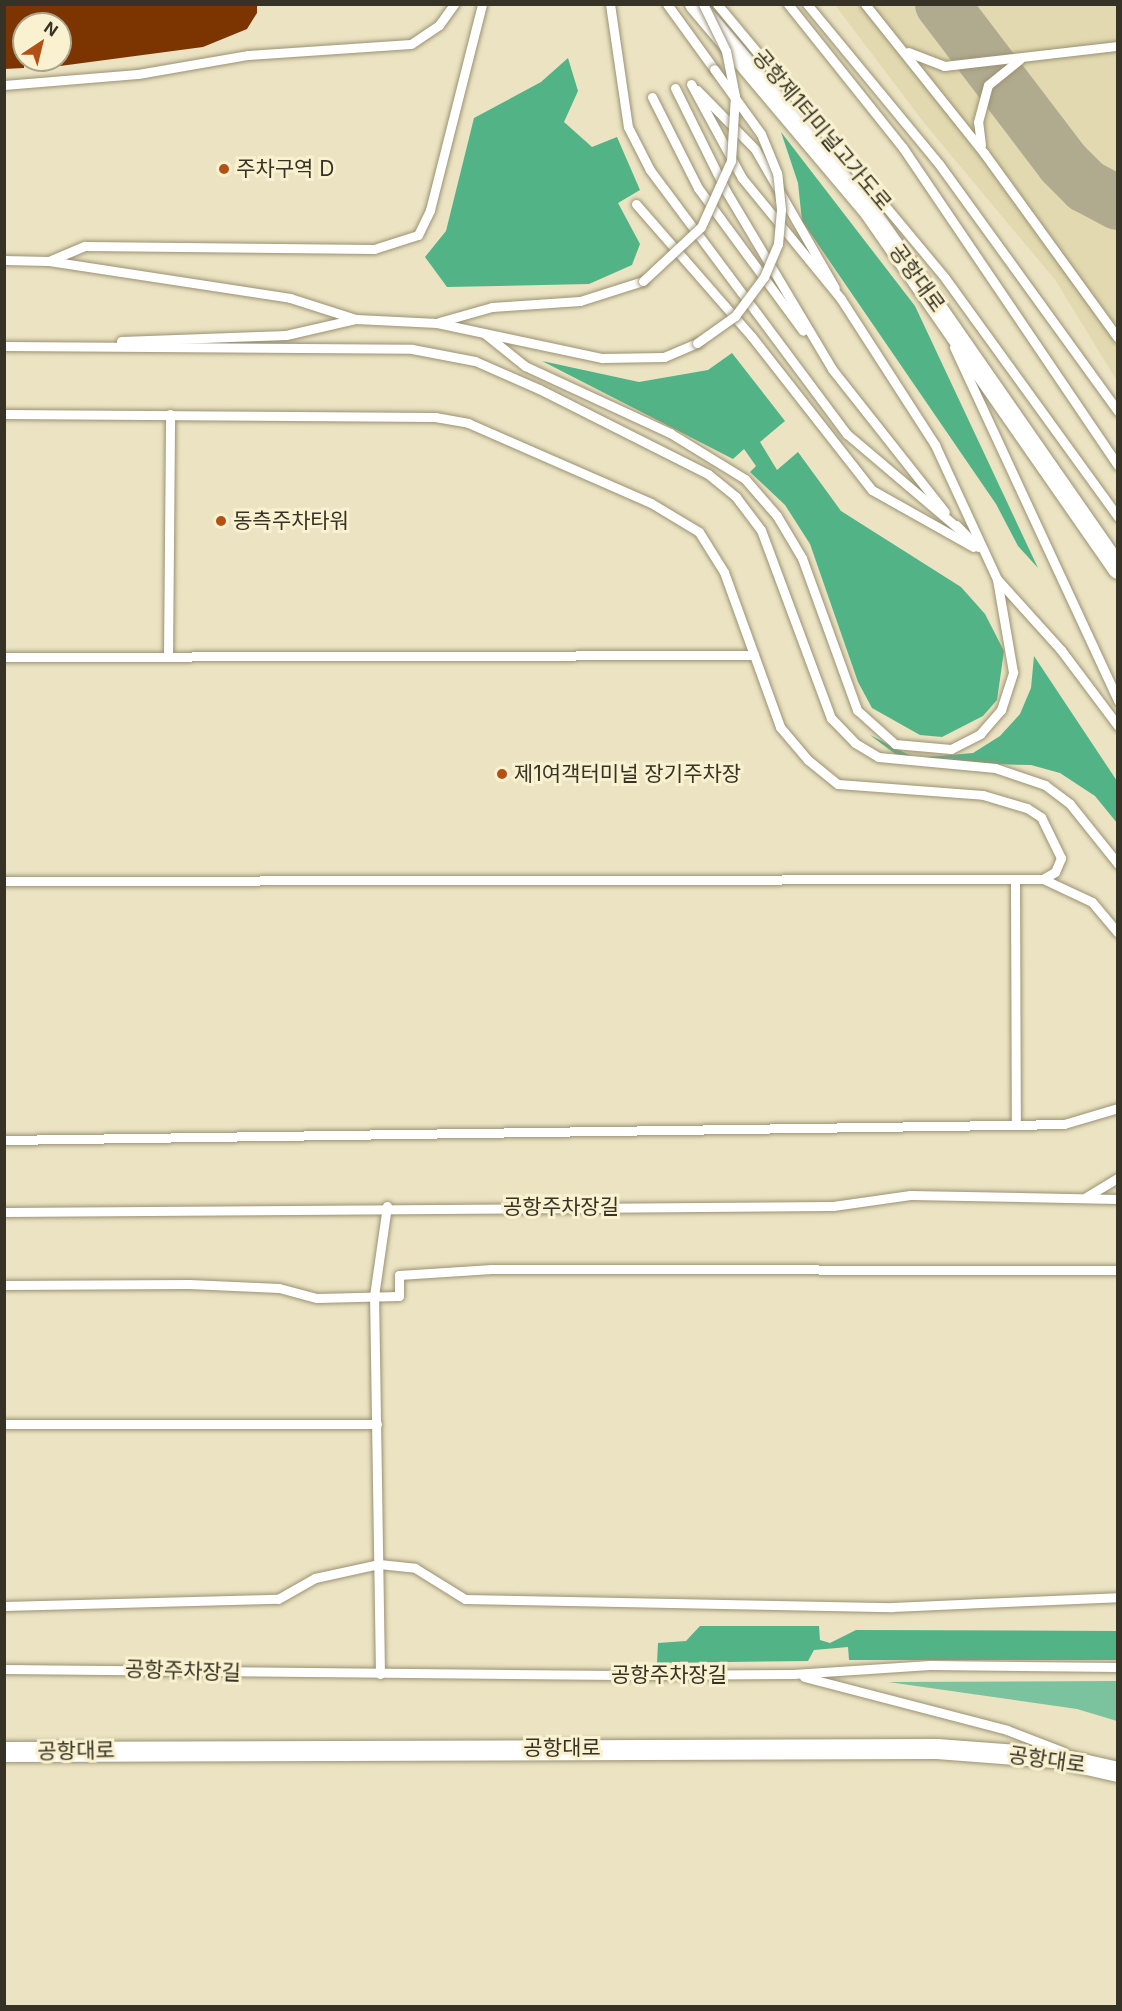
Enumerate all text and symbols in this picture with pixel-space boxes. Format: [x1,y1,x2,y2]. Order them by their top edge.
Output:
north arrow [12,12,72,72]
text: N [40,17,62,41]
street label: 공항제1터미널고가도로 [748,45,896,215]
place label: 주차구역 D [236,156,334,182]
marker: 주차구역 D [217,162,231,176]
street label: 공항대로 [884,239,950,317]
place label: 동측주차타워 [233,508,349,534]
marker: 동측주차타워 [214,514,228,528]
place label: 제1여객터미널 장기주차장 [514,761,741,787]
marker: 제1여객터미널 장기주차장 [495,767,509,781]
street label: 공항주차장길 [503,1194,619,1220]
street label: 공항주차장길 [125,1656,241,1686]
street label: 공항주차장길 [611,1662,727,1688]
street label: 공항대로 [523,1735,601,1761]
street label: 공항대로 [37,1738,115,1764]
street label: 공항대로 [1007,1742,1087,1778]

